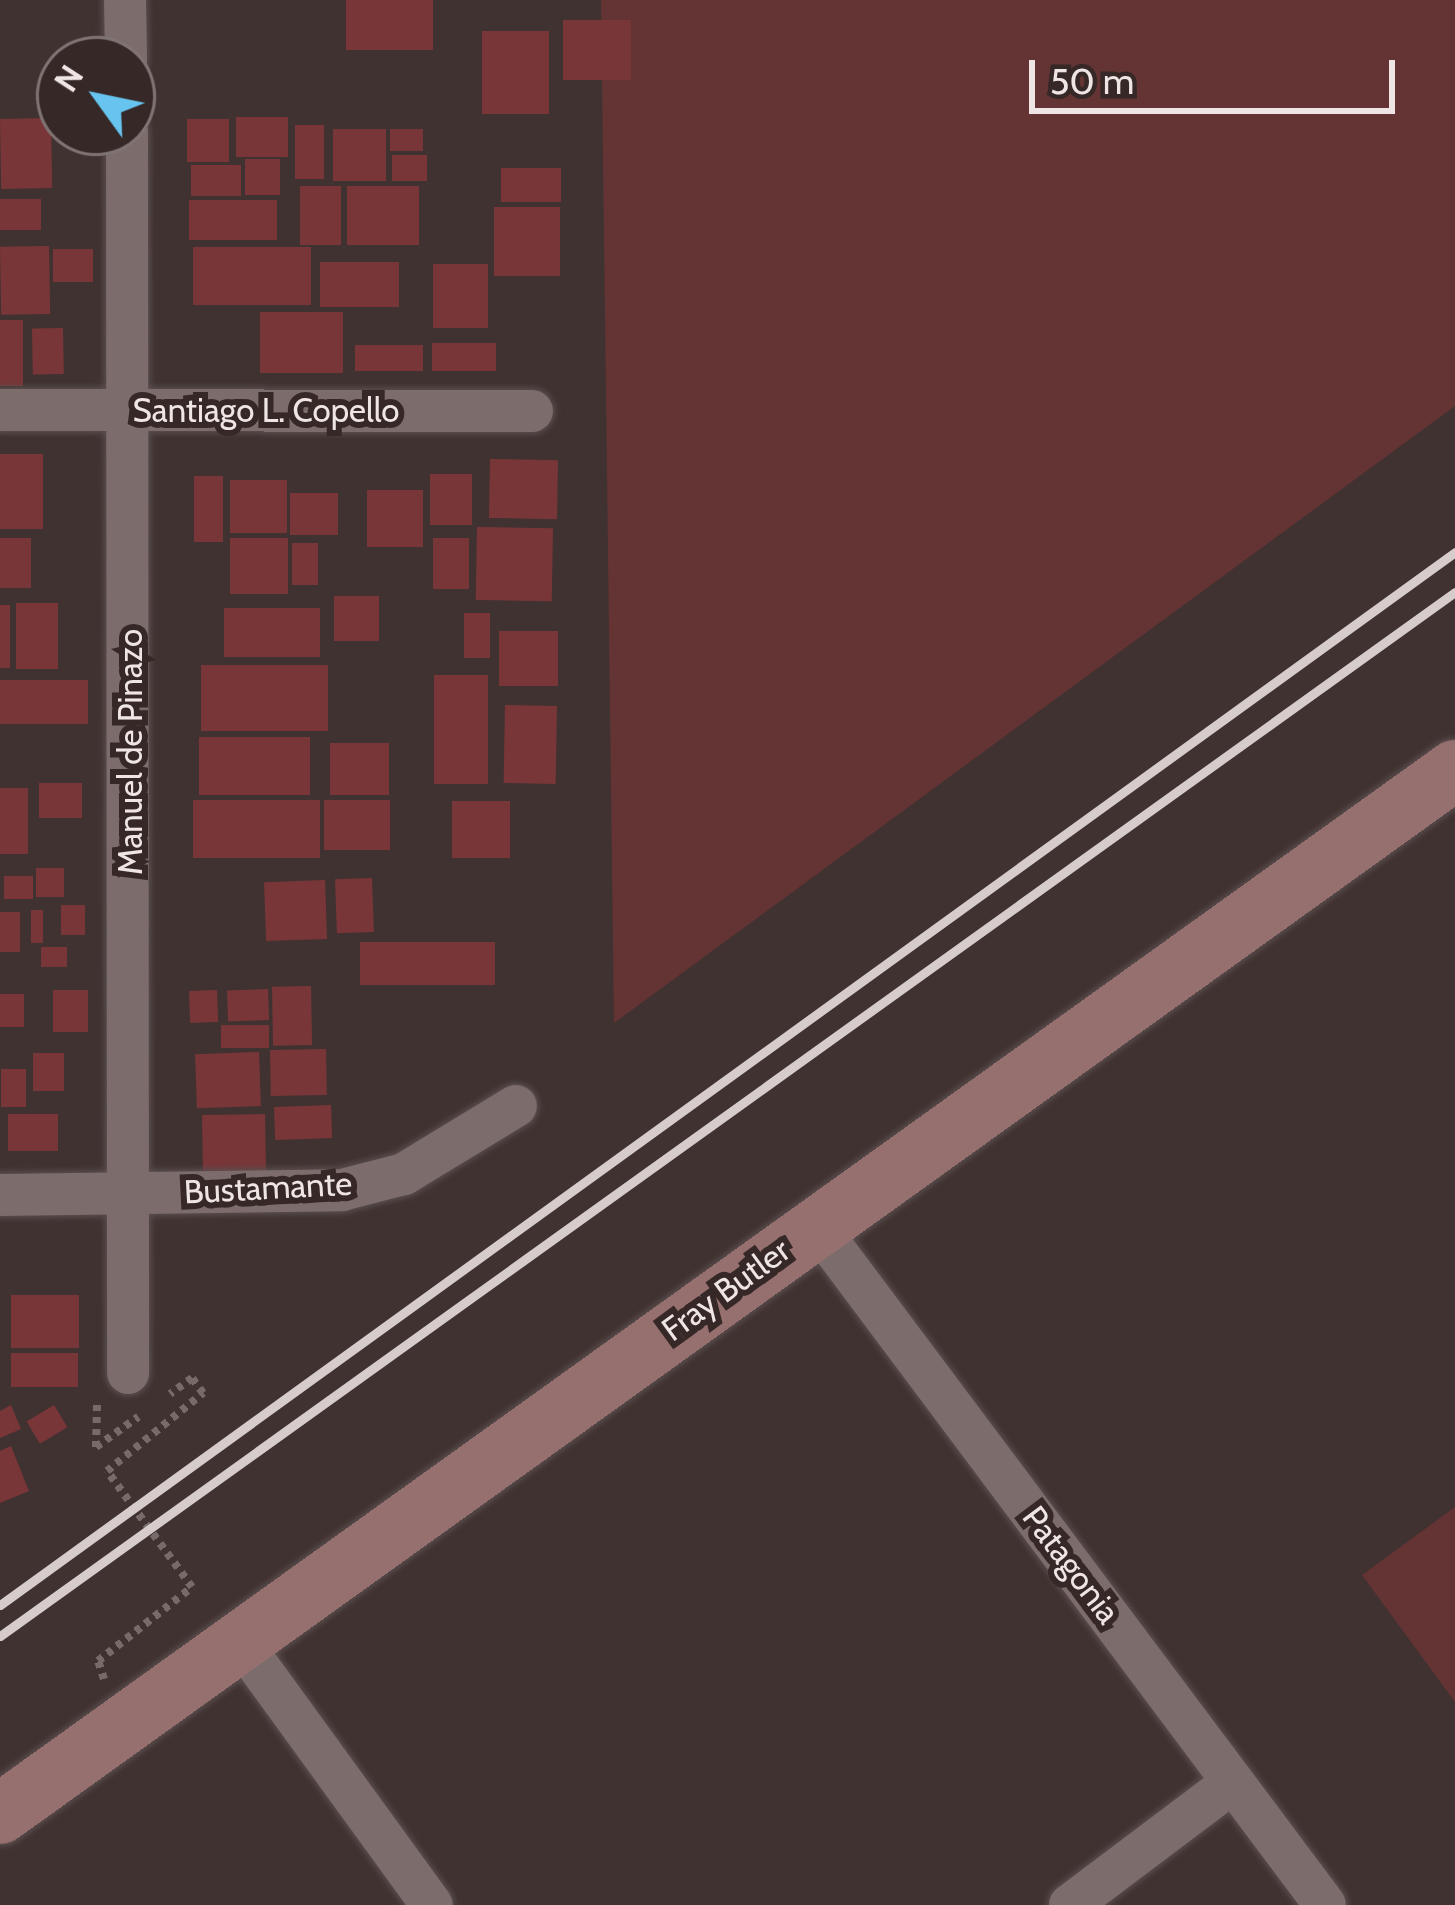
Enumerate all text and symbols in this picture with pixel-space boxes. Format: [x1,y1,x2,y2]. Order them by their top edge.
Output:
north arrow [36,36,156,156]
scale bar [1035,36,1401,110]
text: N [45,57,91,99]
text: 50 m [1050,59,1134,103]
street label: Santiago L. Copello [133,391,399,431]
street label: Manuel de Pinazo [111,629,151,875]
street label: Bustamante [183,1164,353,1212]
street label: Fray Butler [654,1230,798,1350]
street label: Patagonia [1014,1498,1128,1632]

